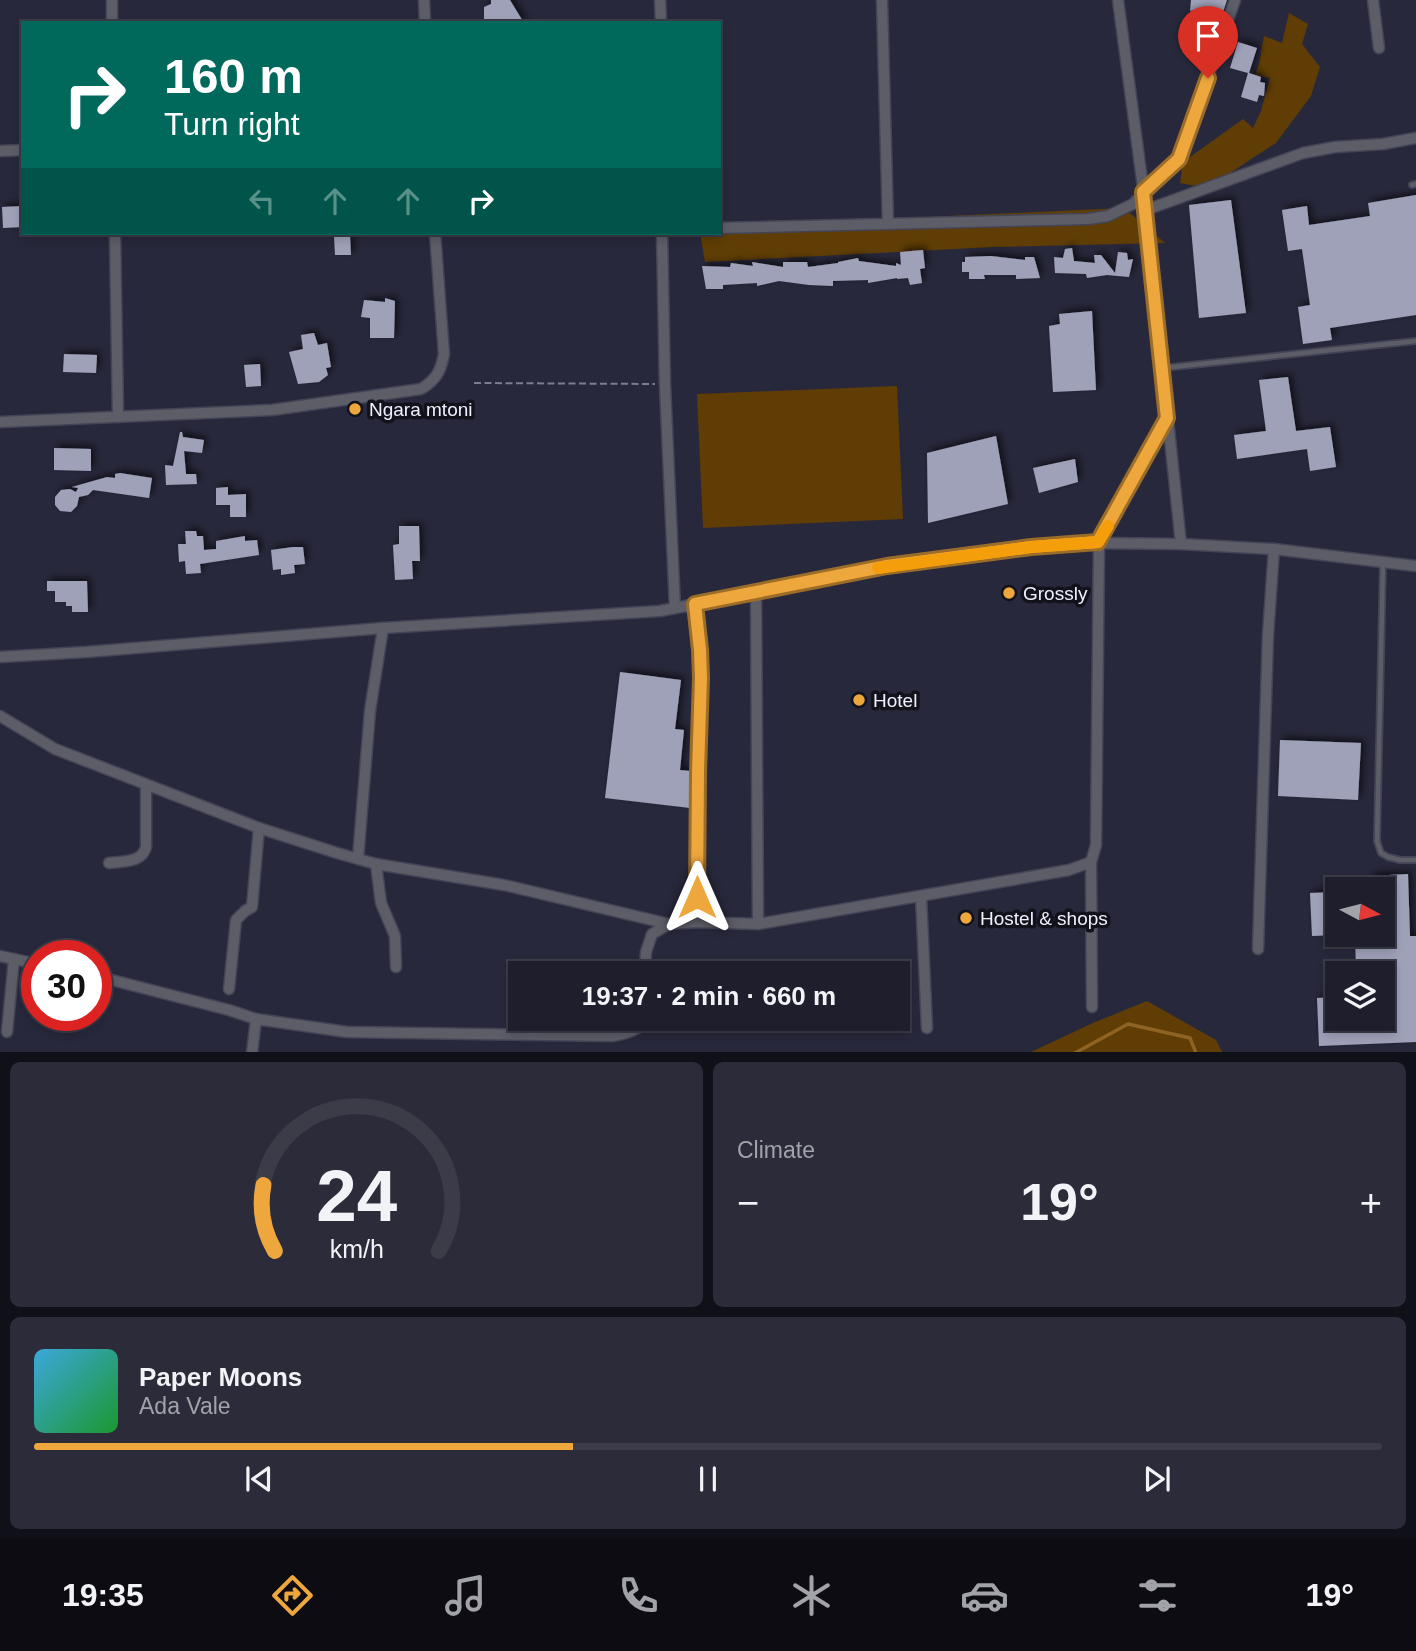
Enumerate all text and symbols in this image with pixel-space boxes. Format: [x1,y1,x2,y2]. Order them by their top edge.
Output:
pin [1178,6,1238,78]
icon: arrive [1189,17,1227,55]
icon: right [49,49,140,140]
text: 160 m [164,49,303,103]
text: Turn right [164,106,300,142]
icon: left [243,182,281,220]
icon: ahead [316,182,354,220]
icon: ahead [389,182,427,220]
icon: right [462,182,500,220]
place label: Ngara mtoni [369,399,473,420]
marker: Ngara mtoni [347,401,363,417]
place label: Grossly [1023,583,1088,604]
marker: Grossly [1001,585,1017,601]
place label: Hotel [873,690,917,711]
marker: Hotel [851,692,867,708]
position arrow [660,860,734,934]
north arrow [1325,877,1395,947]
map controls [1325,877,1395,1031]
place label: Hostel & shops [980,908,1108,929]
marker: Hostel & shops [958,910,974,926]
speed limit sign: 30 [21,940,112,1031]
button: layers [1325,961,1395,1031]
text: 19:37 · 2 min · 660 m [582,981,836,1011]
text: Climate [737,1137,815,1163]
text: 24 [316,1155,397,1236]
text: 19° [1020,1173,1099,1231]
text: − [737,1182,759,1224]
text: + [1360,1182,1382,1224]
text: km/h [329,1234,384,1262]
text: Paper Moons [139,1362,302,1392]
text: Ada Vale [139,1393,231,1419]
icon: previous [240,1460,278,1498]
icon: pause [689,1460,727,1498]
icon: next [1138,1460,1176,1498]
icon: directions [268,1571,317,1620]
icon: music [441,1571,490,1620]
icon: phone [614,1571,663,1620]
icon: climate [787,1571,836,1620]
icon: car [960,1571,1009,1620]
icon: filters [1133,1571,1182,1620]
text: 19:35 [62,1577,144,1613]
text: 19° [1306,1577,1354,1613]

